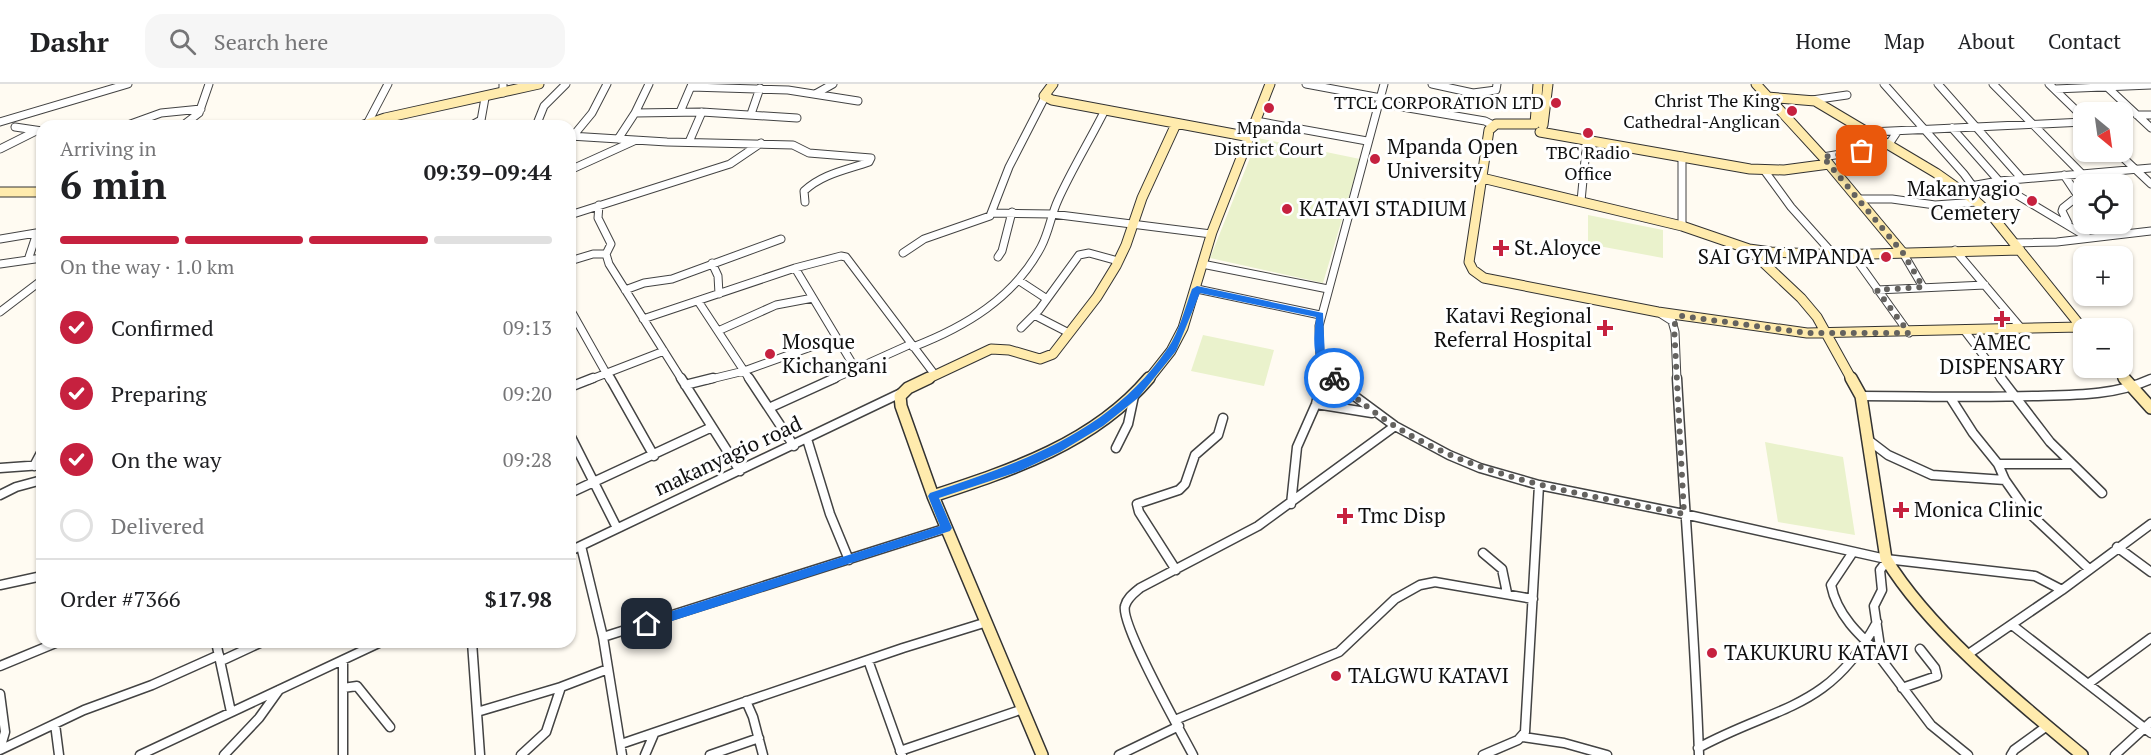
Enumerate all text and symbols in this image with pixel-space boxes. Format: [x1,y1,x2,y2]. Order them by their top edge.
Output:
search box [145,14,565,68]
text: Dashr [30,23,109,60]
icon: search [166,25,199,58]
text: Search here [214,27,328,56]
text: Home [1795,27,1851,55]
text: Map [1884,27,1925,55]
text: About [1958,27,2015,55]
text: Contact [2048,27,2121,55]
place label: Christ The King Cathedral-Anglican [1623,88,1781,133]
place label: TTCL CORPORATION LTD [1334,90,1544,114]
marker: TTCL CORPORATION LTD [1549,96,1563,110]
marker: Mpanda District Court [1262,101,1276,115]
north arrow [2073,102,2133,162]
map controls [2073,102,2133,378]
marker: Christ The King Cathedral-Anglican [1785,104,1799,118]
place label: Mpanda District Court [1214,115,1324,160]
pin [1836,125,1887,176]
marker: TBC Radio Office [1581,126,1595,140]
place label: Mpanda Open University [1387,132,1519,184]
icon: bag [1845,134,1878,167]
text: Arriving in [60,135,156,162]
place label: TBC Radio Office [1546,140,1630,185]
marker: Mpanda Open University [1368,152,1382,166]
text: 09:39–09:44 [424,157,552,186]
text: 6 min [60,158,167,210]
place label: Makanyagio Cemetery [1907,174,2020,226]
button: locate [2073,174,2133,234]
place label: KATAVI STADIUM [1299,194,1467,222]
marker: Makanyagio Cemetery [2025,194,2039,208]
marker: KATAVI STADIUM [1280,202,1294,216]
place label: St.Aloyce [1514,233,1601,261]
marker: St.Aloyce [1492,239,1510,257]
place label: SAI GYM MPANDA [1698,242,1875,270]
button: + [2073,246,2133,306]
marker: SAI GYM MPANDA [1879,250,1893,264]
text: On the way · 1.0 km [60,253,234,280]
place label: Katavi Regional Referral Hospital [1434,301,1592,353]
marker: AMEC DISPENSARY [1993,310,2011,328]
icon: check [60,311,93,344]
text: Confirmed [111,313,214,342]
text: 09:13 [503,314,552,341]
button: − [2073,318,2133,378]
marker: Katavi Regional Referral Hospital [1596,319,1614,337]
place label: Mosque Kichangani [782,327,888,379]
place label: AMEC DISPENSARY [1940,328,2065,380]
marker: Mosque Kichangani [763,347,777,361]
courier [1304,348,1364,408]
icon: bike [1318,362,1351,395]
icon: check [60,377,93,410]
text: Preparing [111,379,207,408]
text: 09:20 [503,380,552,407]
street label: makanyagio road [649,408,806,502]
icon: check [60,443,93,476]
text: On the way [111,445,221,474]
text: 09:28 [503,446,552,473]
place label: Monica Clinic [1914,495,2043,523]
place label: Tmc Disp [1358,501,1446,529]
marker: Monica Clinic [1892,501,1910,519]
marker: Tmc Disp [1336,507,1354,525]
text: Delivered [111,511,204,540]
text: Order #7366 [60,584,180,613]
text: $17.98 [485,584,552,613]
pin [621,598,672,649]
icon: home [630,607,663,640]
place label: TAKUKURU KATAVI [1724,638,1909,666]
marker: TAKUKURU KATAVI [1705,646,1719,660]
place label: TALGWU KATAVI [1348,661,1509,689]
marker: TALGWU KATAVI [1329,669,1343,683]

